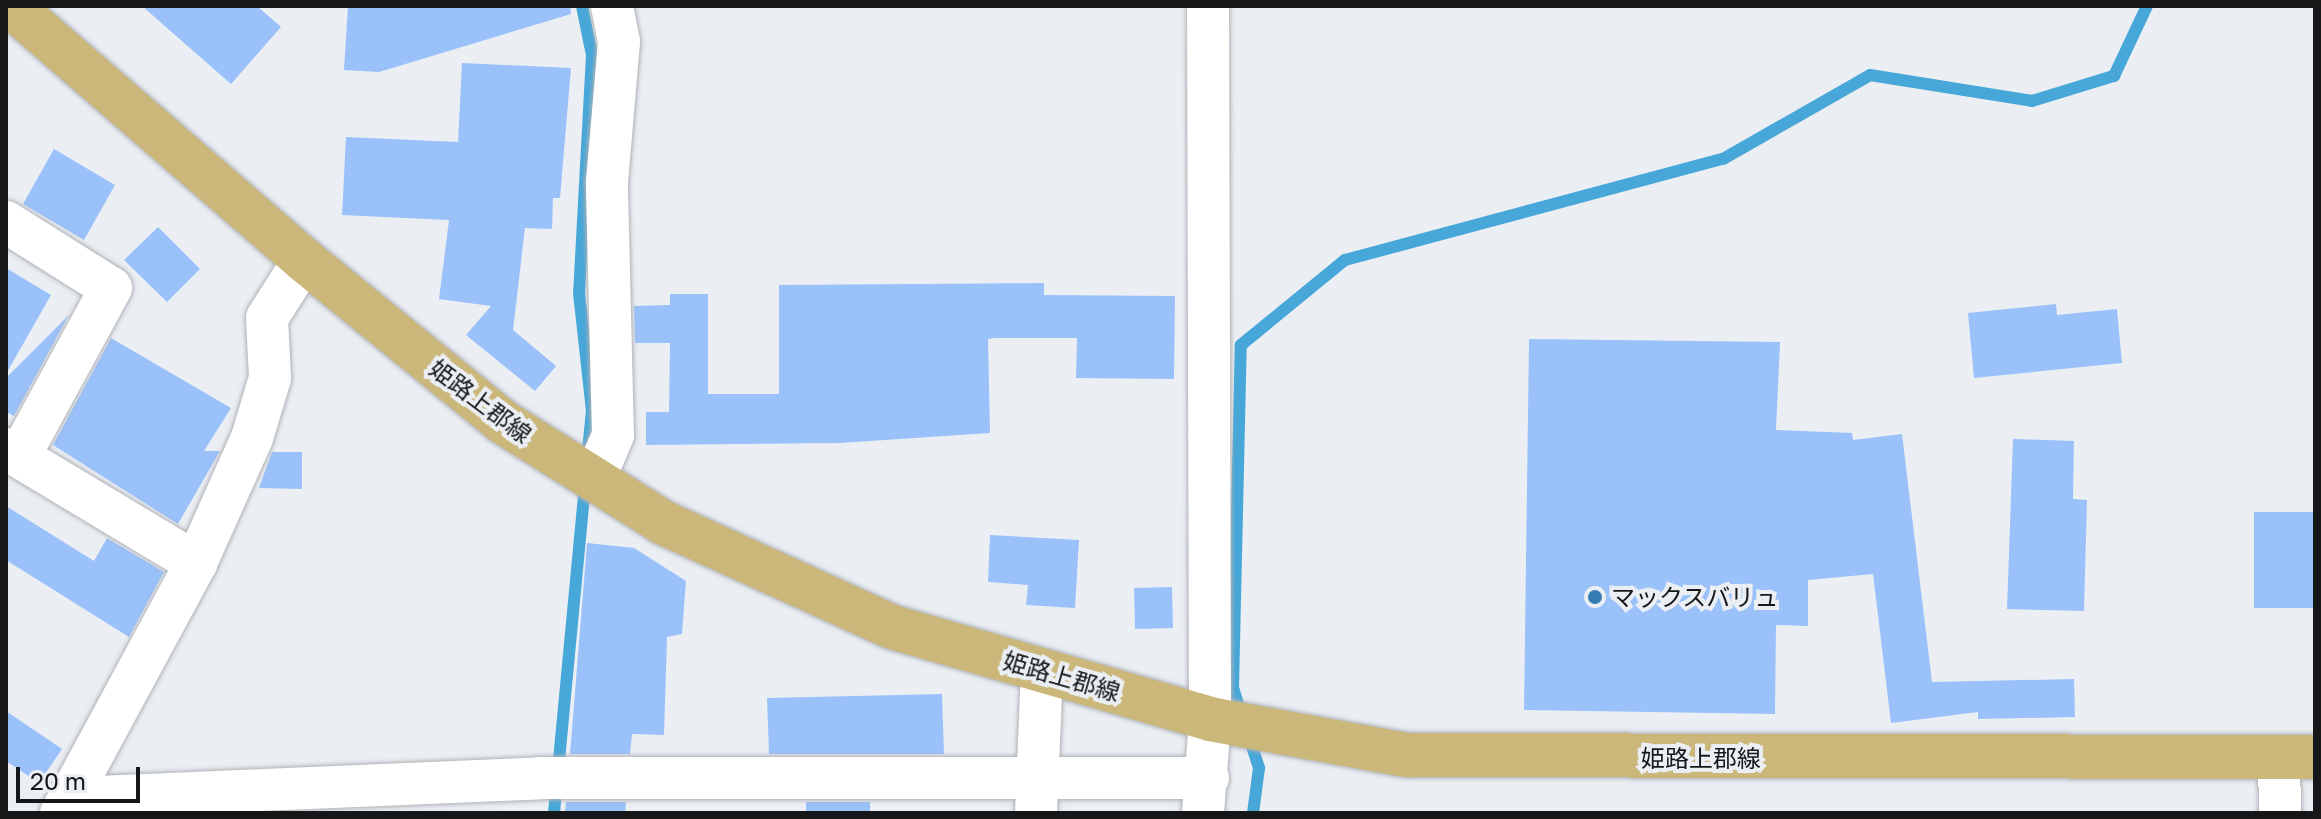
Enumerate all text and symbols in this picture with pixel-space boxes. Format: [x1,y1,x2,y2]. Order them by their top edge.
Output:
street label: 姫路上郡線 [424,353,538,449]
place label: マックスバリュ [1611,583,1779,611]
marker: マックスバリュ [1586,588,1604,606]
street label: 姫路上郡線 [1000,646,1124,706]
street label: 姫路上郡線 [1641,744,1761,772]
scale bar [20,751,144,801]
text: 20 m [30,766,86,795]

